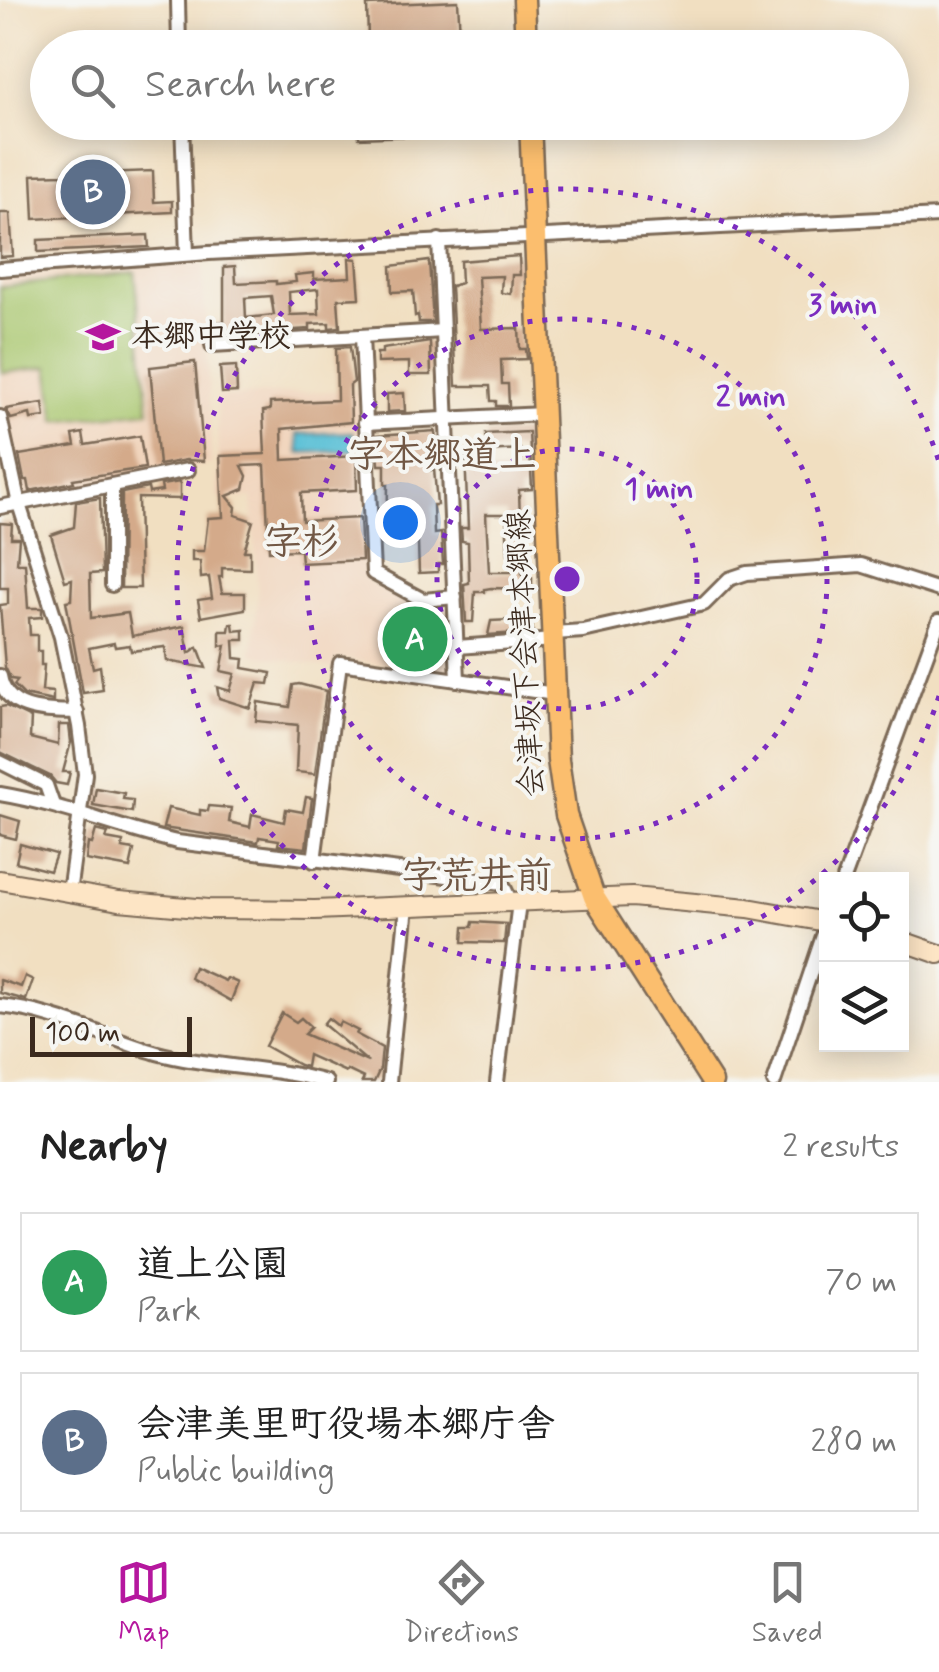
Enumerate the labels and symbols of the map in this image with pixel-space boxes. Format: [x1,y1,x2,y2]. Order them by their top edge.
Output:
pin: B [61,154,126,230]
text: 3 min [808,286,878,325]
place label: 本郷中学校 [131,316,291,358]
school or university icon: 本郷中学校 [84,318,122,356]
text: 2 min [716,378,786,417]
district label: 字本郷道上 [347,432,537,481]
text: 1 min [624,470,694,509]
your location [375,497,426,548]
street label: 会津坂下会津本郷線 [497,508,555,798]
district label: 字杉 [264,519,340,568]
centre of rings [549,561,585,597]
pin: A [382,602,448,676]
district label: 字荒井前 [401,853,553,902]
scale bar [30,1012,192,1056]

